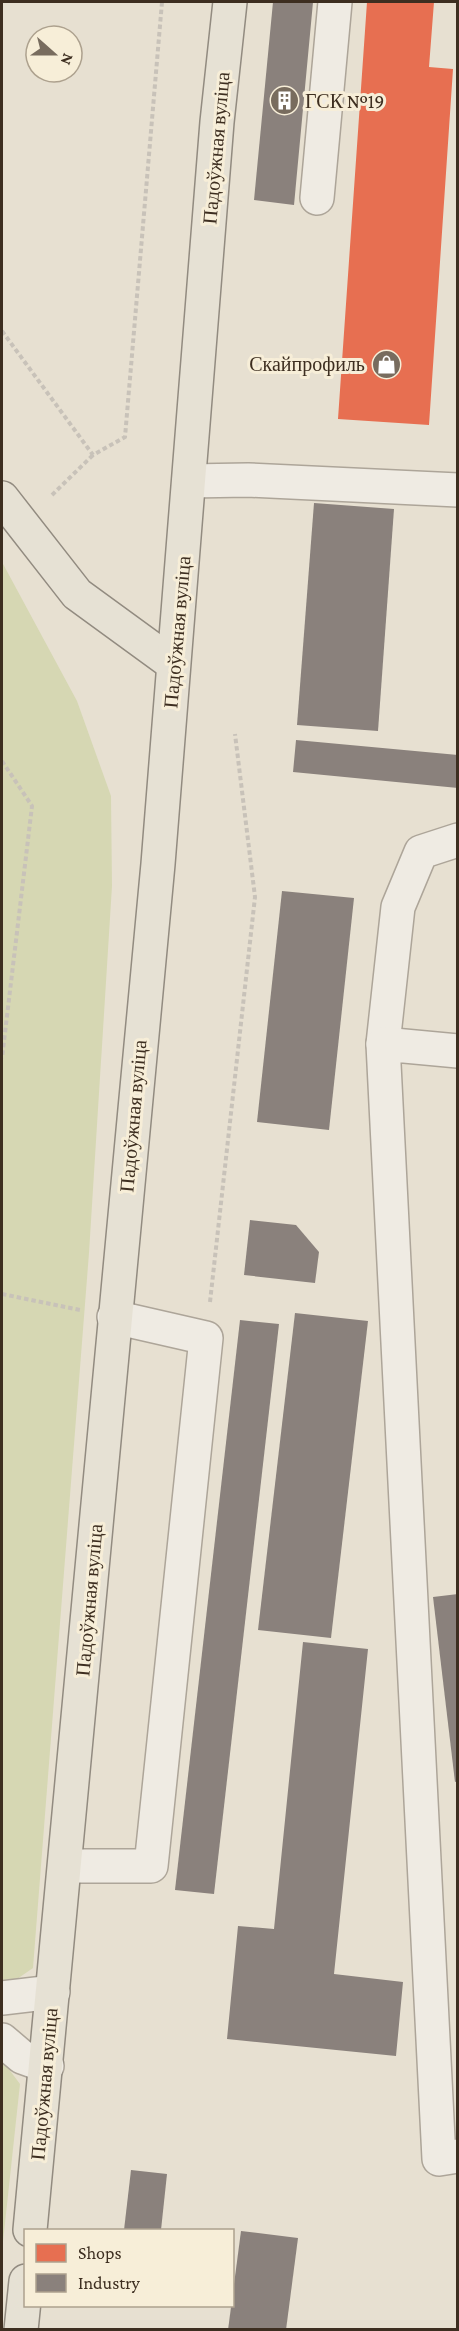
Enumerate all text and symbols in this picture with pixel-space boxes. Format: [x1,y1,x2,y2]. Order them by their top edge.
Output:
north arrow [24,24,84,84]
text: N [58,51,77,67]
street label: Падоўжная вуліца [198,71,235,225]
building icon: ГСК №19 [268,85,300,117]
place label: ГСК №19 [305,90,385,112]
shop icon: Скайпрофиль [370,348,402,380]
place label: Скайпрофиль [249,353,365,376]
street label: Падоўжная вуліца [159,555,196,709]
street label: Падоўжная вуліца [115,1039,152,1193]
street label: Падоўжная вуліца [71,1523,108,1677]
street label: Падоўжная вуліца [26,2007,63,2161]
legend [24,2229,234,2307]
text: Shops [78,2243,122,2263]
text: Industry [78,2273,141,2293]

